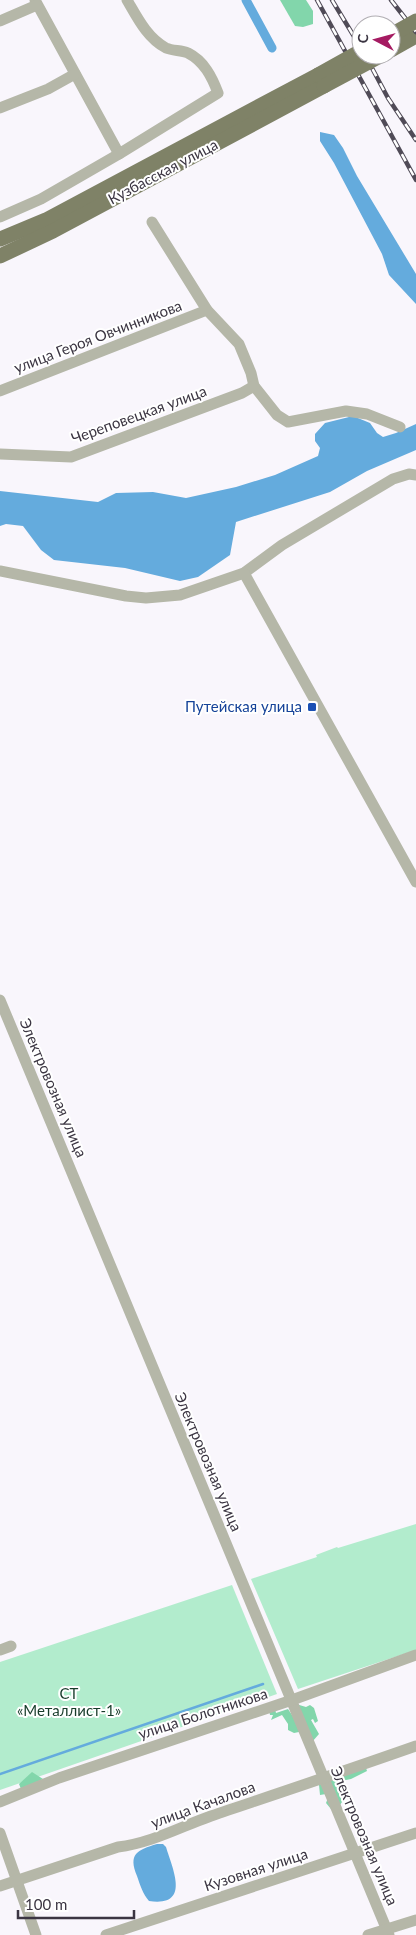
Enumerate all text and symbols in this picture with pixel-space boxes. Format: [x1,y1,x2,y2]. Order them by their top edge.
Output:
north arrow [351,15,401,65]
text: С [354,32,372,44]
street label: Кузбасская улица [105,135,220,208]
street label: улица Героя Овчинникова [11,296,184,376]
street label: Череповецкая улица [69,381,209,447]
place label: Путейская улица [185,697,302,715]
marker: Путейская улица [306,701,318,713]
street label: Электровозная улица [17,1015,91,1160]
street label: Электровозная улица [172,1389,246,1534]
park label: СТ «Металлист-1» [17,1684,121,1719]
street label: улица Болотникова [136,1684,270,1742]
street label: Электровозная улица [328,1763,402,1908]
street label: улица Качалова [148,1777,257,1831]
street label: Кузовная улица [202,1844,310,1894]
scale bar [18,1888,134,1920]
text: 100 m [25,1895,67,1913]

